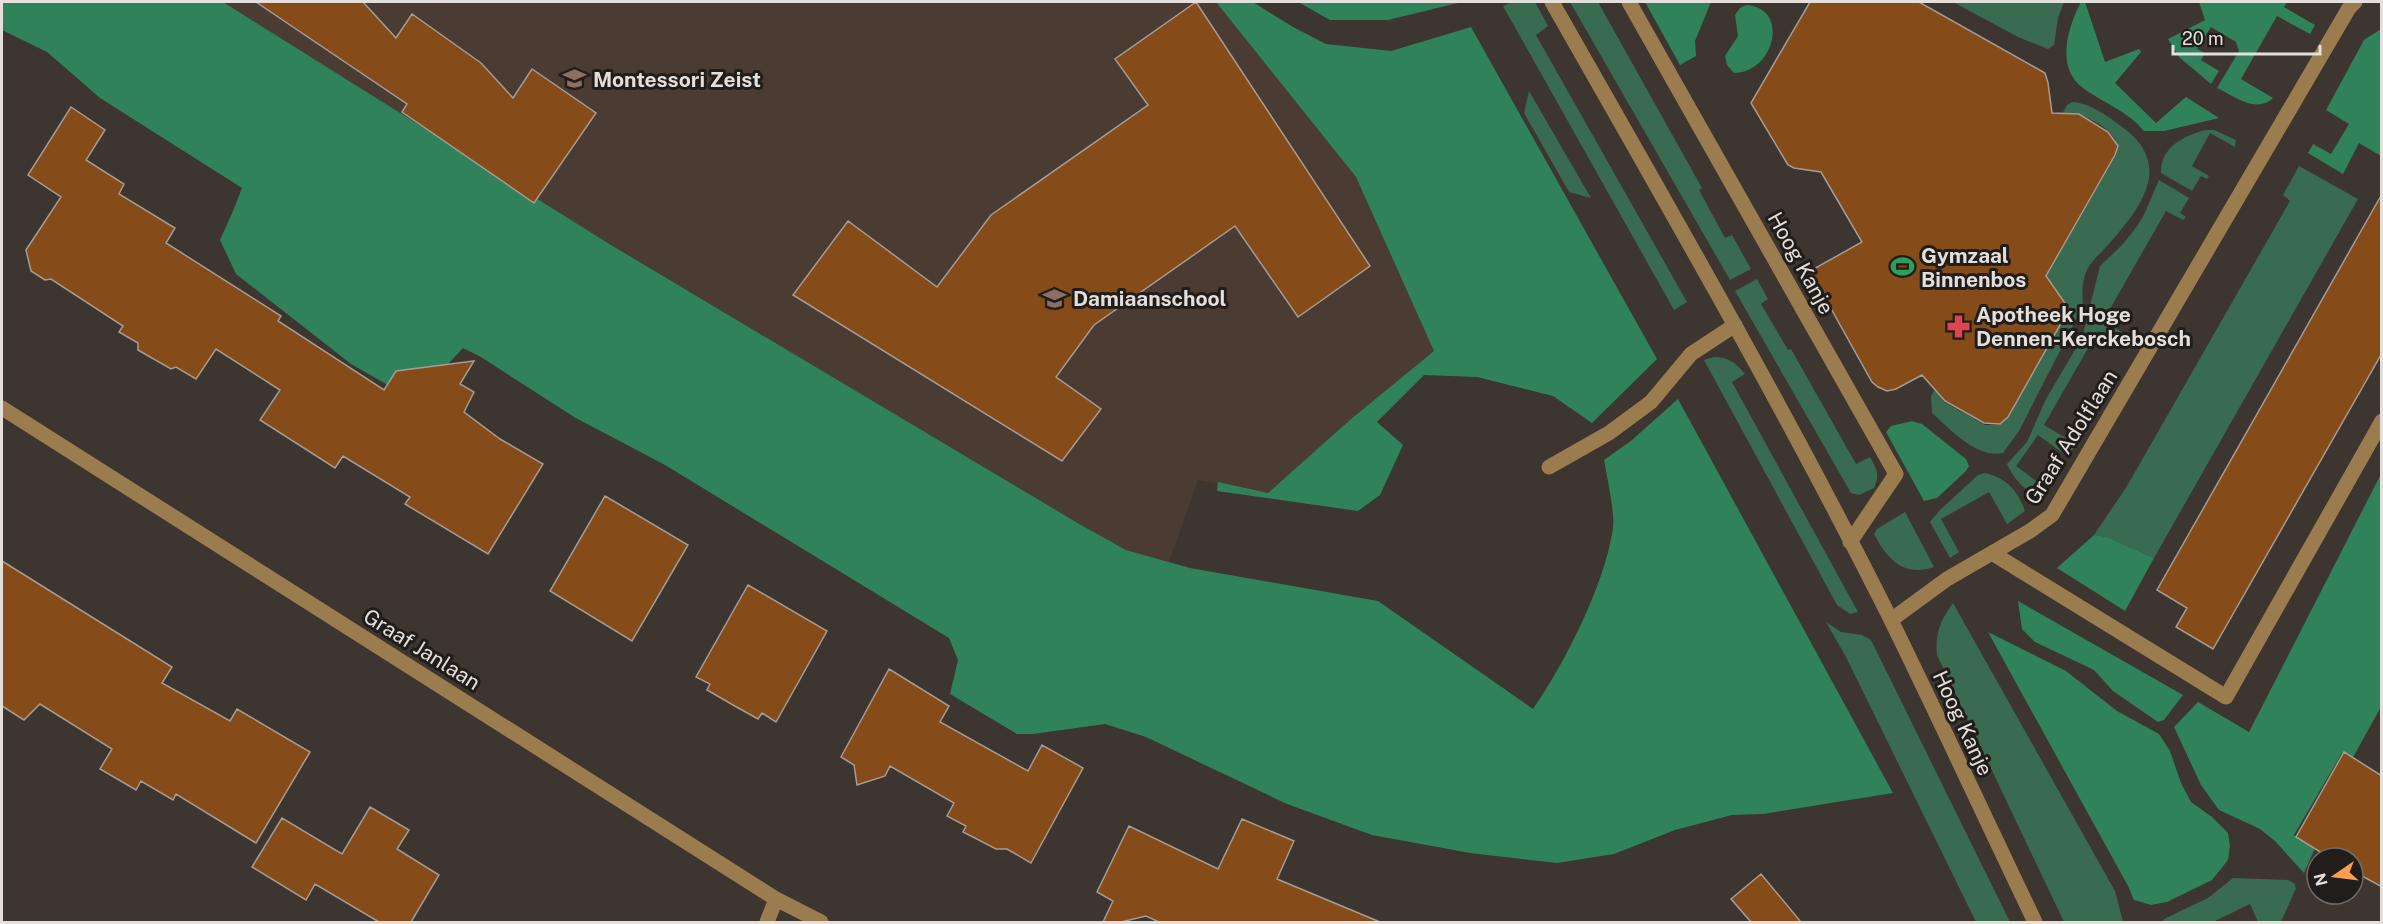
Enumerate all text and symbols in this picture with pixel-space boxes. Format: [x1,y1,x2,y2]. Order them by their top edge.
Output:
scale bar [2173,18,2320,56]
text: 20 m [2182,28,2224,49]
school or university icon: Montessori Zeist [562,66,588,92]
place label: Montessori Zeist [593,67,761,92]
street label: Hoog Kanje [1763,207,1839,319]
place label: Gymzaal Binnenbos [1921,243,2026,292]
sports icon: Gymzaal Binnenbos [1890,254,1916,280]
school or university icon: Damiaanschool [1042,285,1068,311]
place label: Damiaanschool [1073,286,1227,311]
place label: Apotheek Hoge Dennen-Kerckebosch [1976,302,2191,351]
pharmacy icon: Apotheek Hoge Dennen-Kerckebosch [1945,313,1971,339]
street label: Graaf Adolflaan [2020,365,2122,509]
street label: Graaf Janlaan [359,603,485,695]
street label: Hoog Kanje [1928,666,1998,780]
north arrow [2305,846,2365,906]
text: N [2310,871,2332,888]

